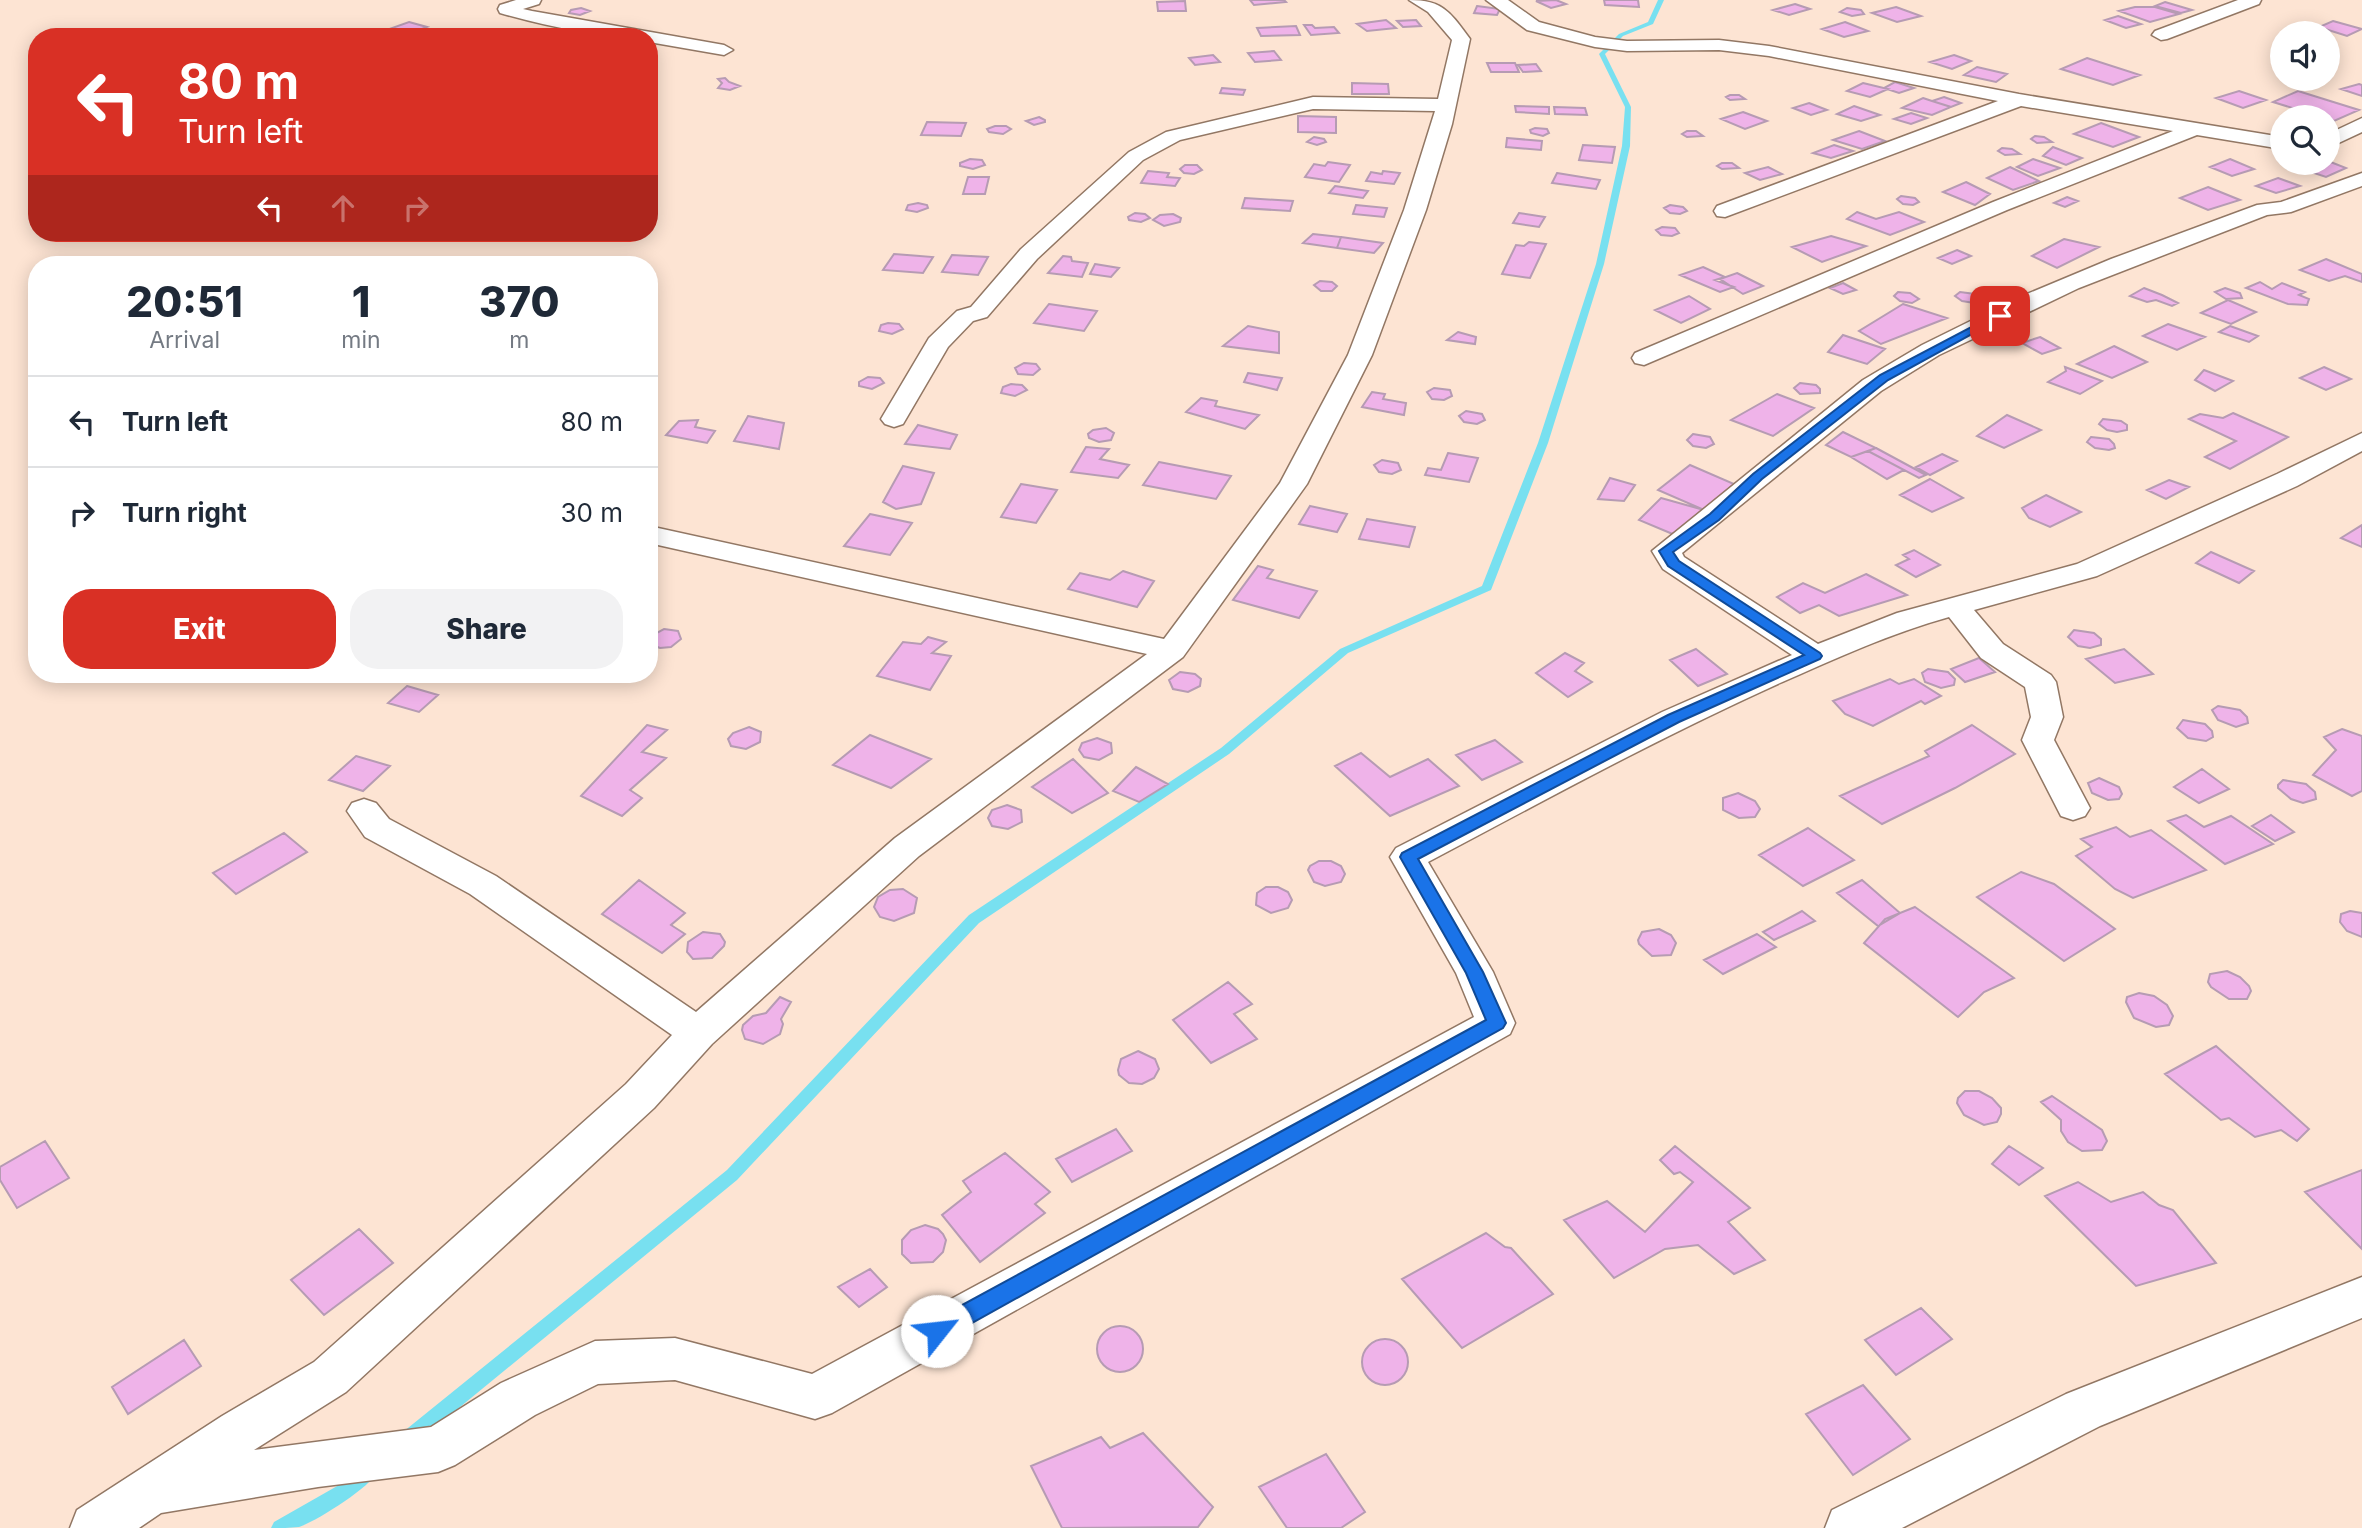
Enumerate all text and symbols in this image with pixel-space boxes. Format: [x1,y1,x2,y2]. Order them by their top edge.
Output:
map controls [2270,21,2340,175]
button: sound [2270,21,2340,91]
text: 80 m [178,52,299,111]
icon: left [63,56,154,147]
button: search [2270,105,2340,175]
text: Turn left [178,112,303,151]
icon: left [251,189,289,227]
icon: ahead [324,189,362,227]
icon: right [397,189,435,227]
text: 20:51 [126,276,243,327]
text: 1 [352,276,370,327]
text: 370 [479,276,560,327]
pin [1970,286,2030,346]
icon: arrive [1981,297,2019,335]
text: Arrival [149,326,220,354]
text: min [341,326,381,354]
text: m [509,326,529,354]
icon: left [63,403,101,441]
text: Turn left [122,406,228,437]
text: 80 m [560,406,623,437]
icon: right [63,494,101,532]
text: Turn right [122,497,247,528]
text: 30 m [560,497,623,528]
button: Exit [63,589,336,669]
button: Share [350,589,623,669]
position arrow [900,1294,974,1368]

